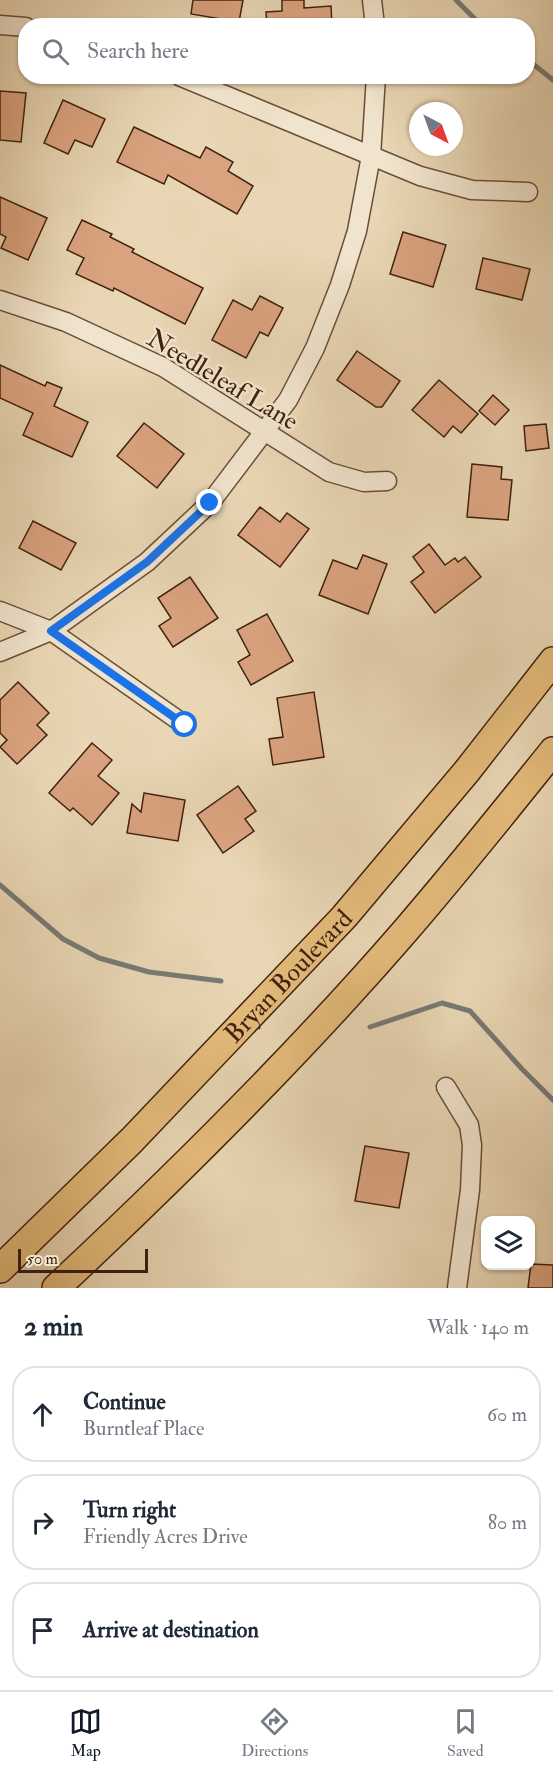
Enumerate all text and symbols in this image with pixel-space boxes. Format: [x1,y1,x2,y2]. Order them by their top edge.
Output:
search box [18,18,535,84]
icon: search [39,35,72,68]
text: Search here [87,37,189,65]
north arrow [409,102,463,156]
street label: Needleleaf Lane [141,322,304,438]
route end [196,489,222,515]
route start [171,711,197,737]
street label: Bryan Boulevard [218,903,360,1050]
map controls [481,1216,535,1270]
button: layers [481,1216,535,1270]
scale bar [18,1246,148,1274]
text: 50 m [27,1249,58,1269]
text: 2 min [24,1311,83,1343]
text: Walk · 140 m [427,1315,529,1340]
text: Continue [83,1388,166,1416]
icon: ahead [26,1398,59,1431]
text: 60 m [487,1402,527,1427]
text: Burntleaf Place [83,1416,204,1441]
text: Turn right [83,1496,176,1524]
icon: right [26,1506,59,1539]
text: 80 m [488,1510,527,1535]
text: Friendly Acres Drive [83,1524,248,1549]
icon: arrive [26,1614,59,1647]
text: Arrive at destination [83,1616,259,1644]
tab: Map [69,1705,102,1761]
tab: Directions [241,1705,308,1761]
tab: Saved [447,1705,484,1761]

